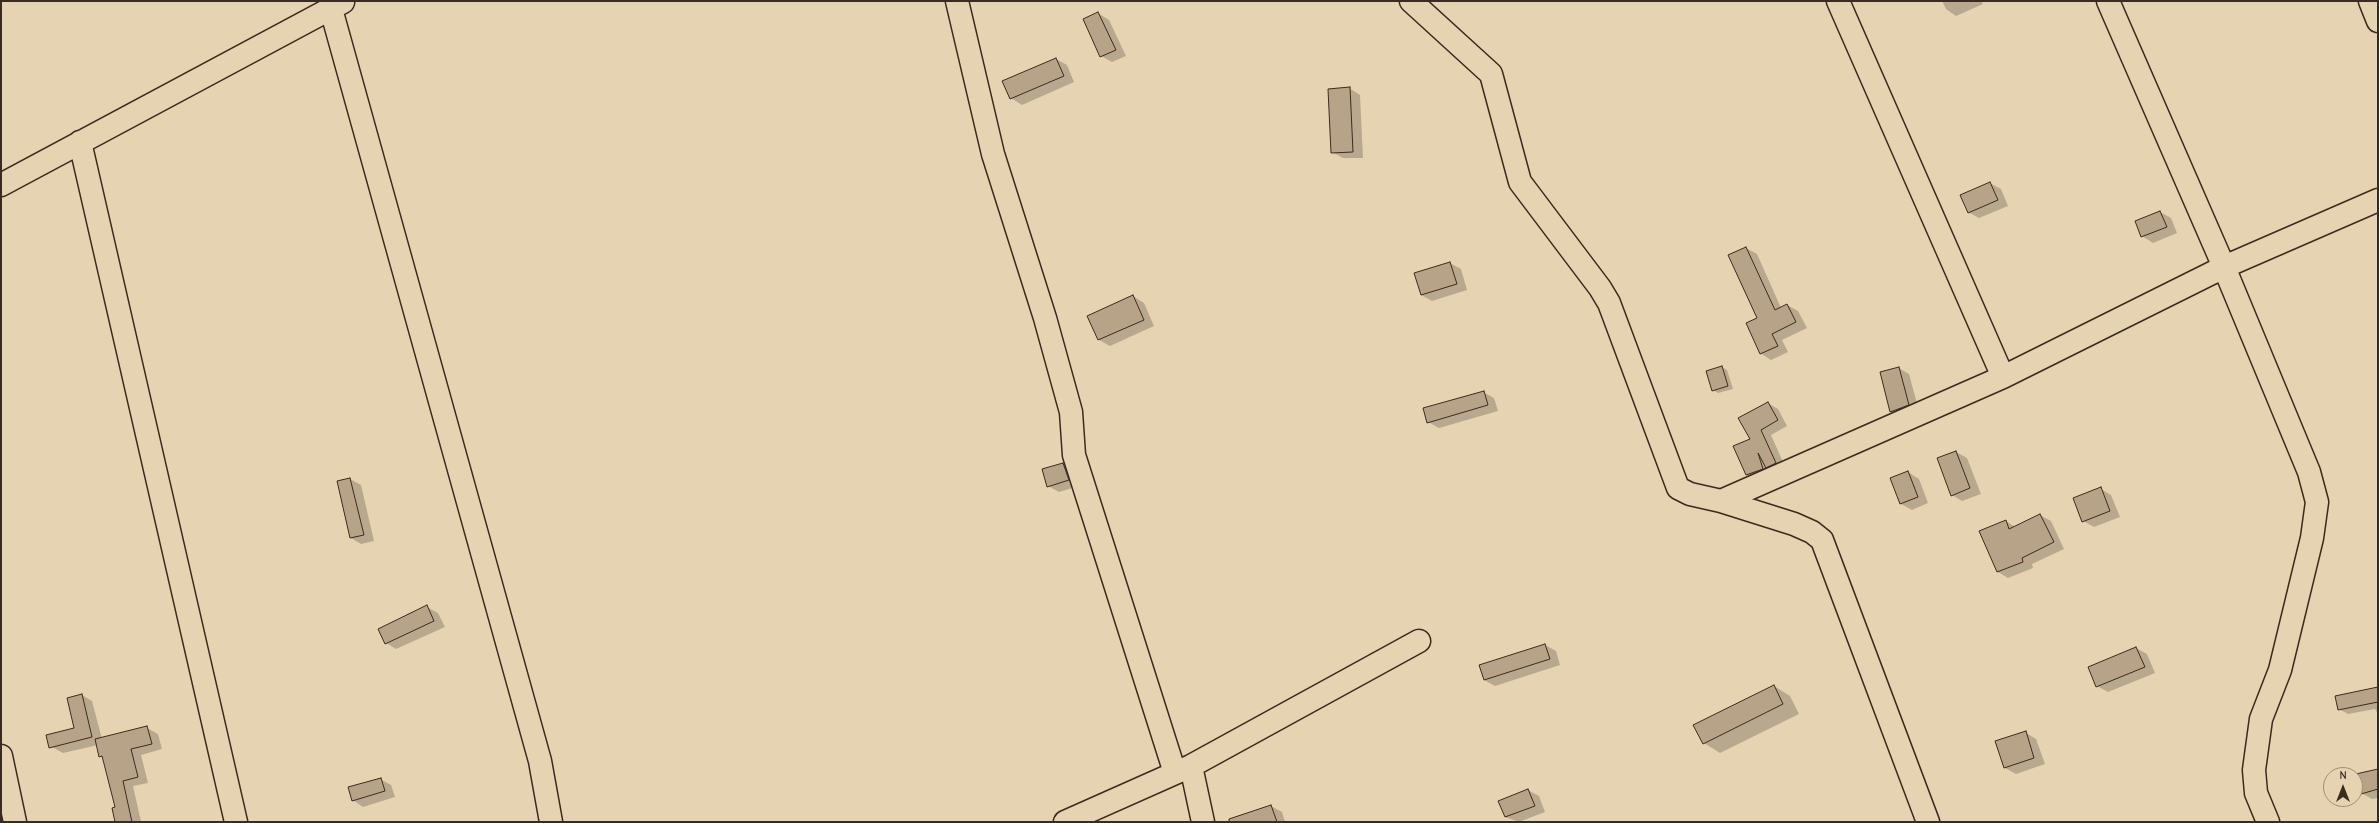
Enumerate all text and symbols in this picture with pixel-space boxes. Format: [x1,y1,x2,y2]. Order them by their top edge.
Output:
north arrow [2323,767,2363,807]
text: N [2339,769,2347,782]

